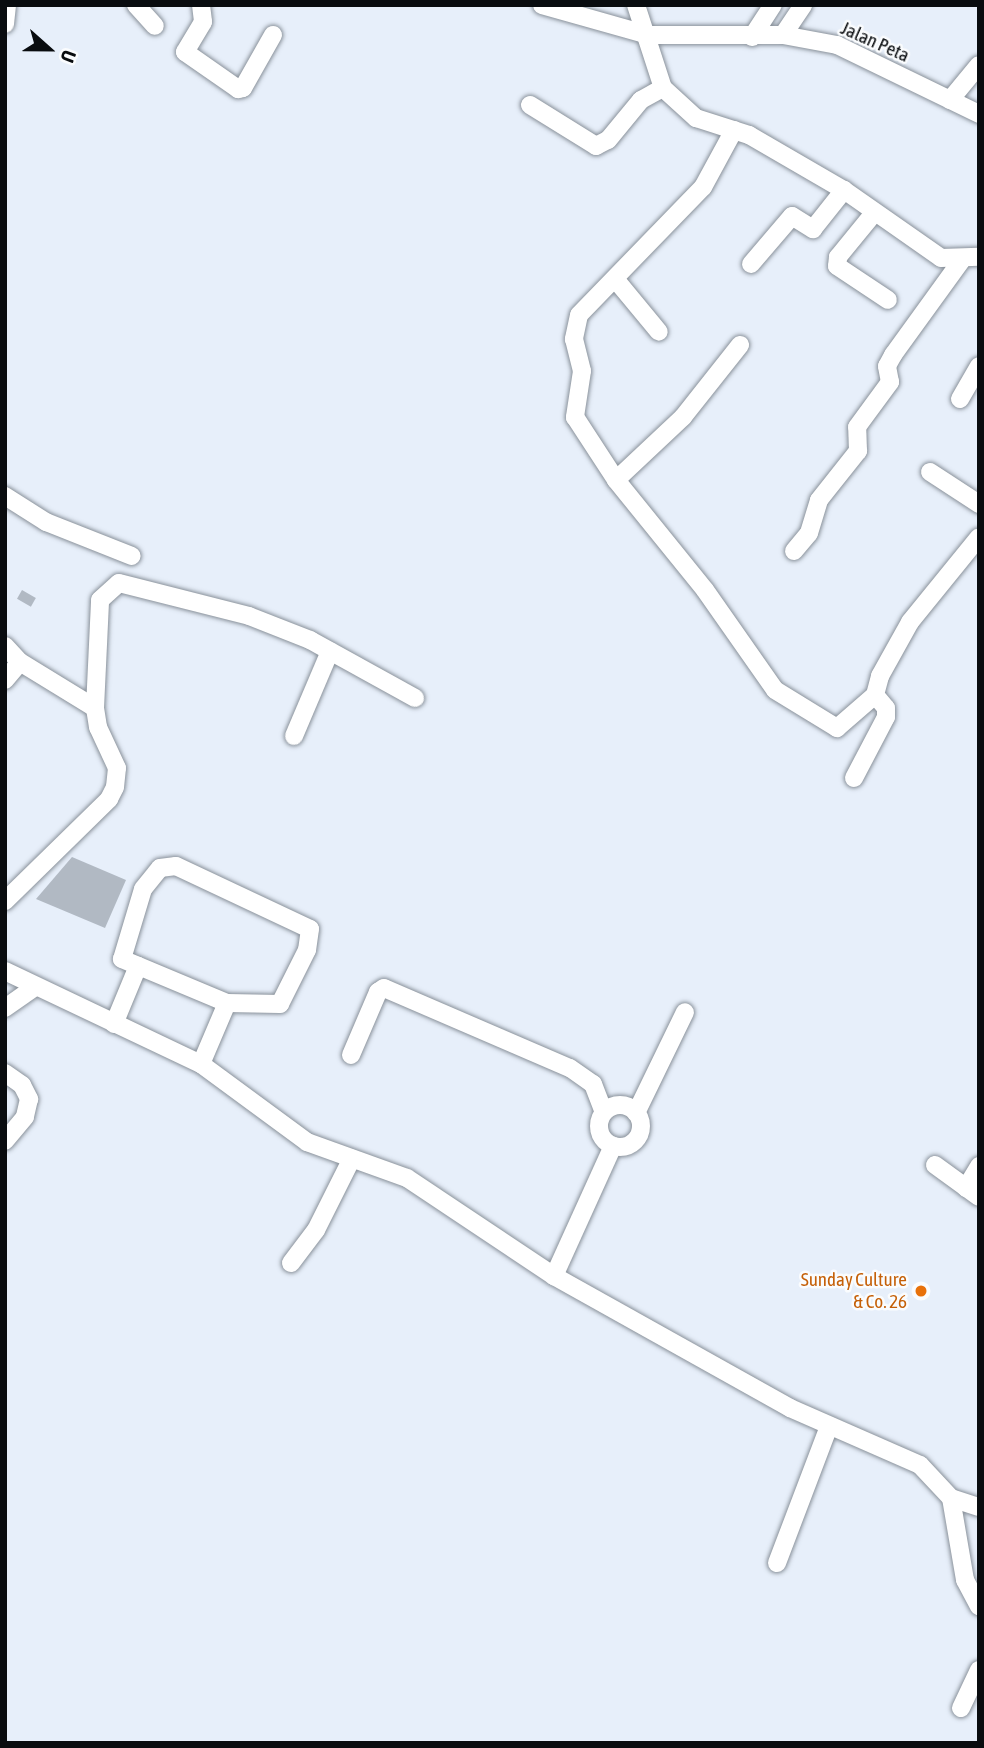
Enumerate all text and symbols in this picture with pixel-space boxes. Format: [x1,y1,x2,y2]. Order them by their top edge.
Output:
north arrow [14,14,84,84]
street label: Jalan Peta [837,17,913,67]
text: U [56,47,81,66]
place label: Sunday Culture & Co. 26 [801,1269,907,1313]
marker: Sunday Culture & Co. 26 [913,1283,929,1299]

